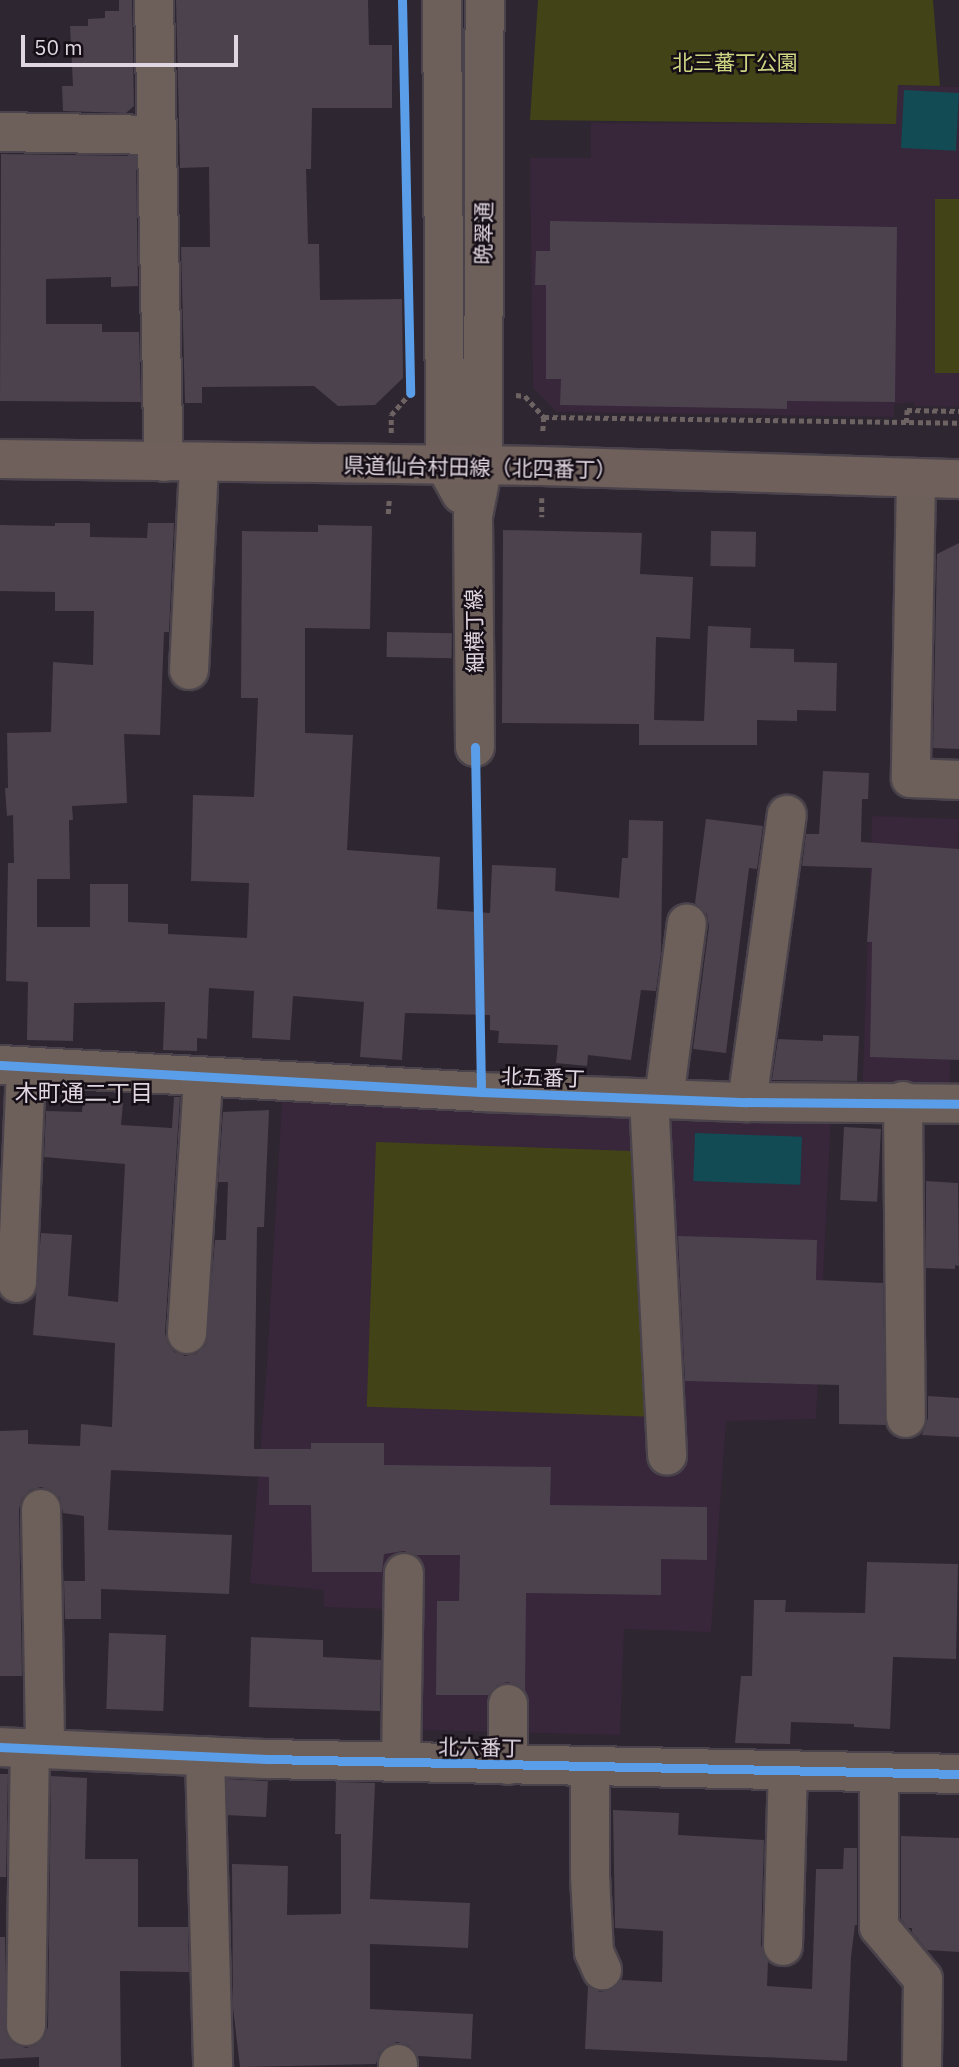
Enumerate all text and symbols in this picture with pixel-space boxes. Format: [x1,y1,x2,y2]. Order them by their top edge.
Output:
scale bar [24,21,242,65]
text: 50 m [34,33,83,61]
park label: 北三蕃丁公園 [672,49,798,75]
street label: 晩翠通 [470,201,496,265]
street label: 県道仙台村田線（北四番丁） [343,452,617,482]
street label: 細横丁線 [461,589,487,673]
street label: 北五番丁 [501,1063,585,1091]
district label: 木町通二丁目 [15,1078,153,1106]
street label: 北六番丁 [438,1734,522,1760]

